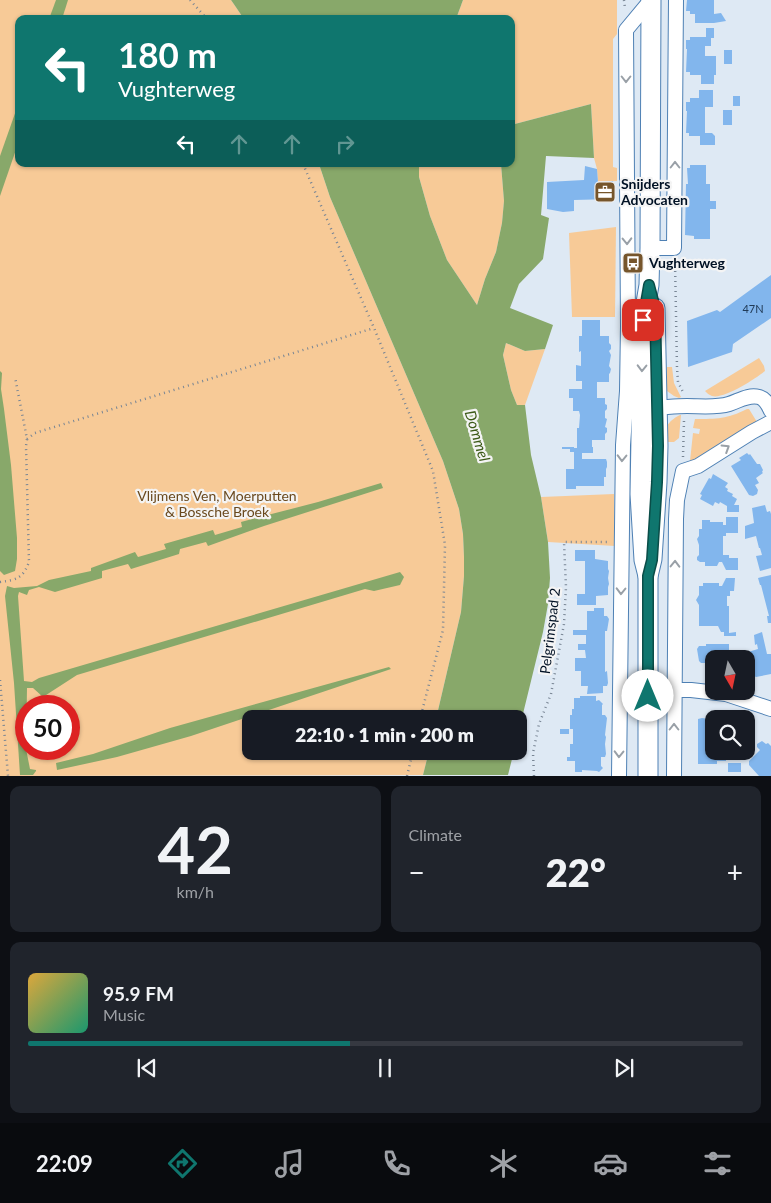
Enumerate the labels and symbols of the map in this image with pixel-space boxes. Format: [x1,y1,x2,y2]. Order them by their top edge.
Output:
one-way arrow [621,76,631,83]
one-way arrow [670,160,680,168]
place label: Snijders Advocaten [620,175,688,208]
office icon: Snijders Advocaten [593,180,617,204]
one-way arrow [622,238,632,246]
bus stop icon: Vughterweg [621,251,645,275]
place label: Vughterweg [648,254,726,271]
pin [622,299,664,341]
house number: 47N [742,302,764,315]
one-way arrow [637,364,647,372]
water label: Dommel [462,408,494,464]
one-way arrow [721,445,730,455]
one-way arrow [617,454,627,462]
park label: Vlijmens Ven, Moerputten & Bossche Broek [137,487,297,520]
one-way arrow [670,560,680,568]
street label: Pelgrimspad 2 [536,587,563,675]
one-way arrow [616,588,626,595]
north arrow [705,650,755,700]
position arrow [621,669,673,721]
speed limit sign: 50 [15,695,80,760]
one-way arrow [669,723,679,730]
one-way arrow [614,750,624,758]

